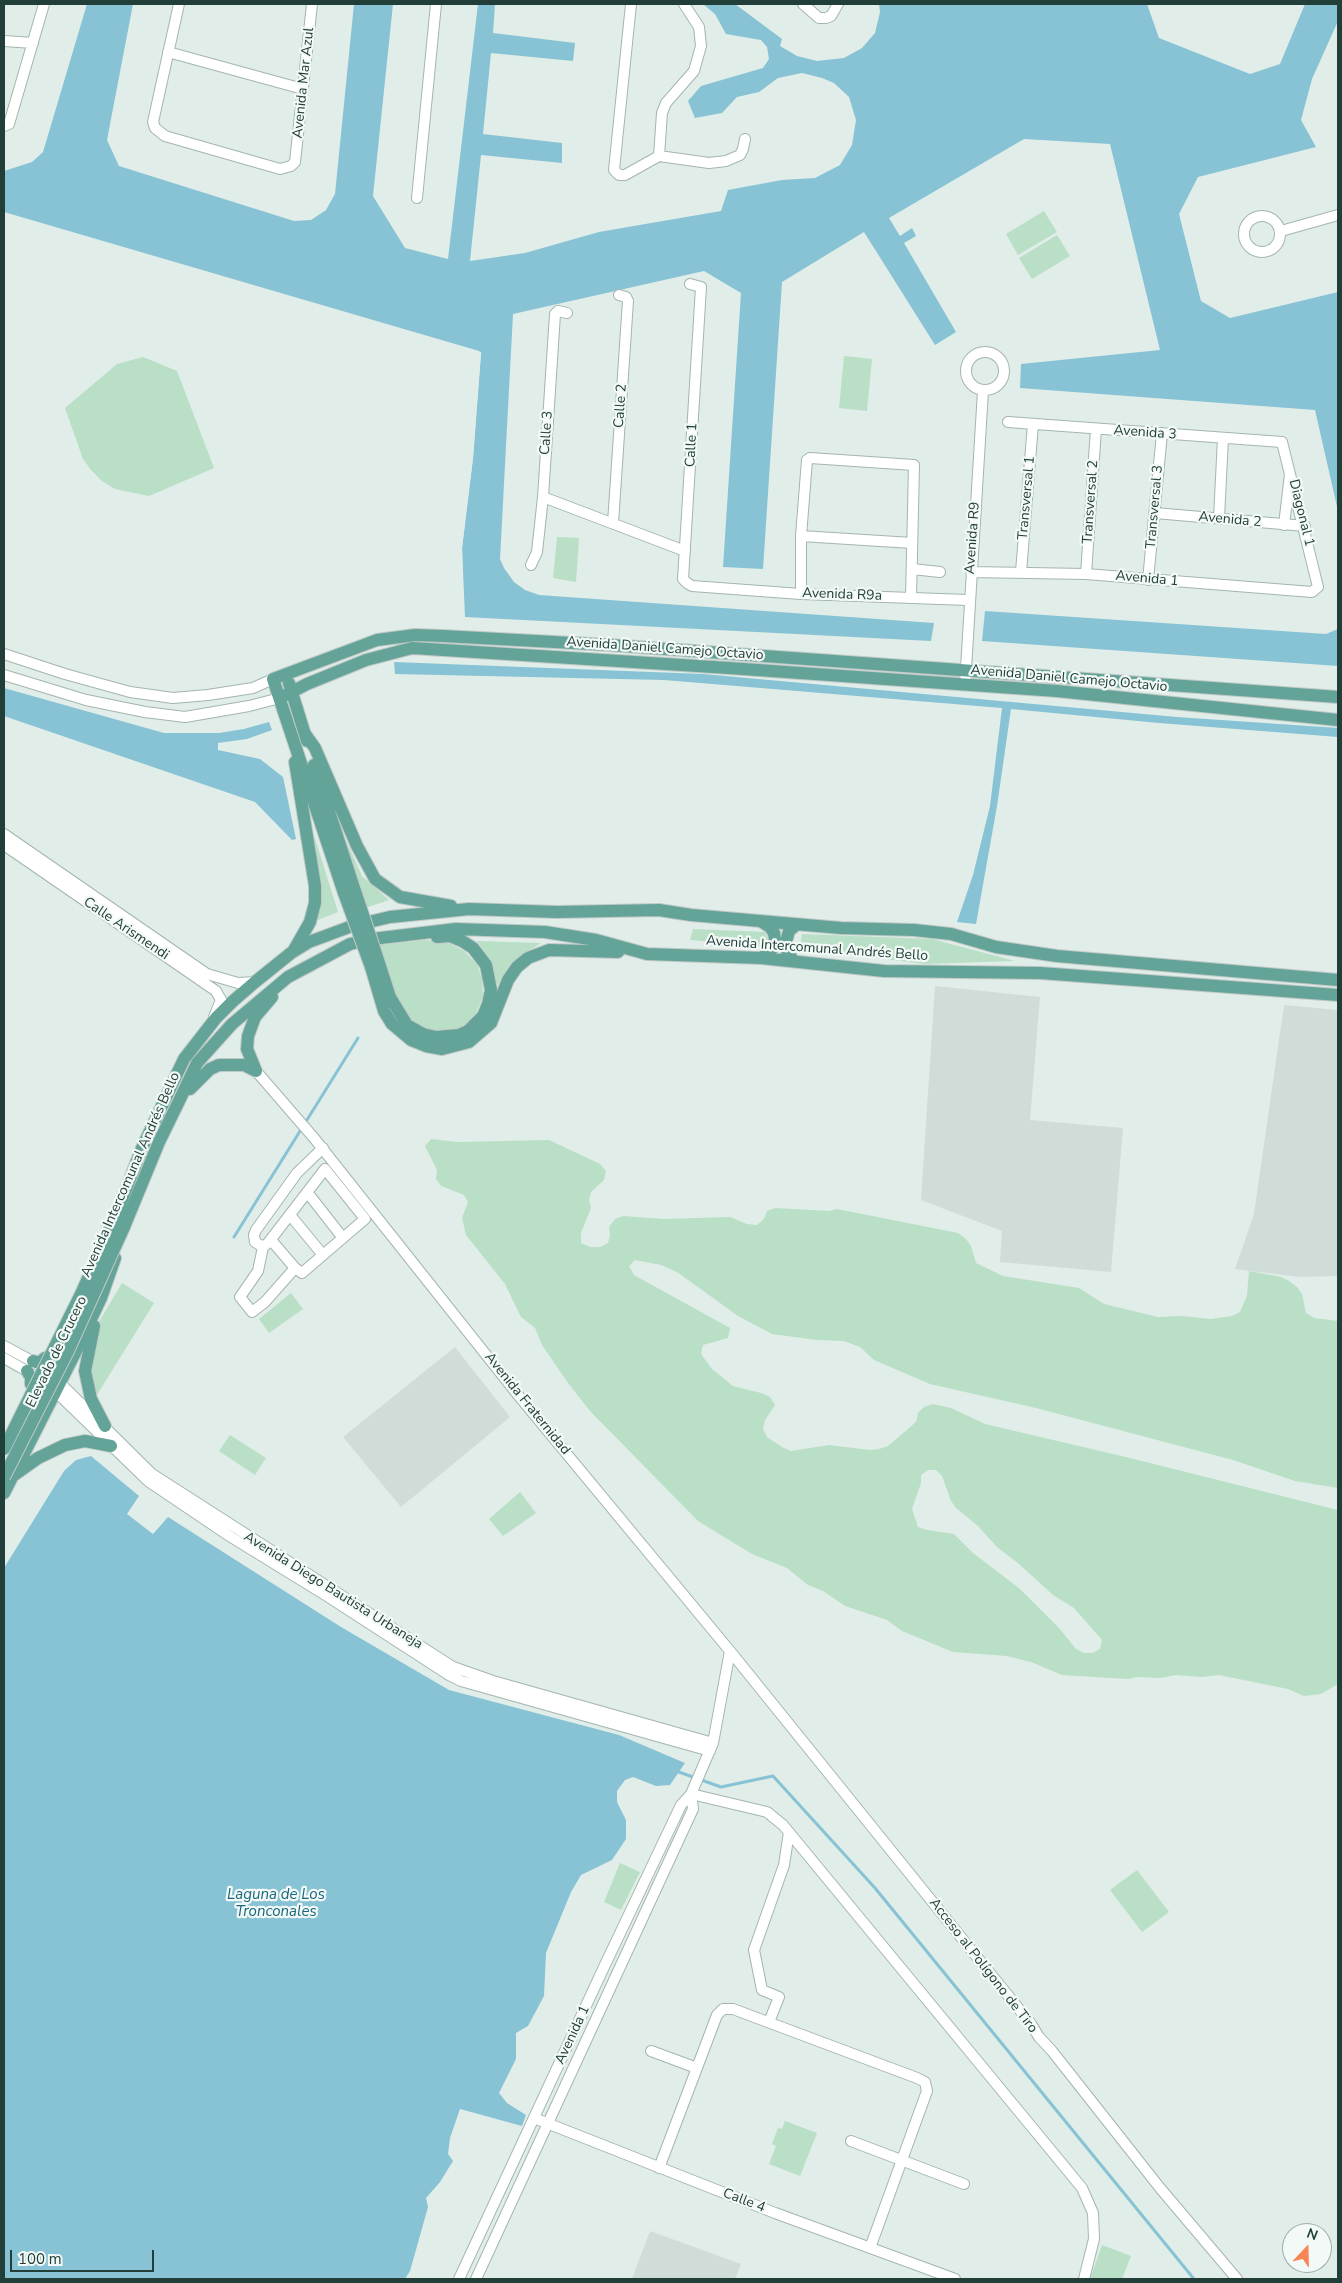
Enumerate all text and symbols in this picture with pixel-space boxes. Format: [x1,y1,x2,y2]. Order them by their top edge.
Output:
street label: Avenida Mar Azul [290,27,318,139]
street label: Calle 2 [611,383,631,429]
street label: Calle 3 [537,410,557,456]
street label: Calle 1 [682,422,702,468]
street label: Avenida 3 [1113,422,1177,444]
street label: Transversal 1 [1015,455,1039,541]
street label: Transversal 2 [1080,459,1102,545]
street label: Transversal 3 [1143,464,1167,550]
street label: Diagonal 1 [1285,478,1317,548]
street label: Avenida R9 [962,501,984,575]
street label: Avenida 2 [1198,509,1262,531]
street label: Avenida 1 [1115,568,1179,590]
street label: Avenida R9a [802,585,882,605]
street label: Avenida Daniel Camejo Octavio [566,634,764,664]
street label: Avenida Daniel Camejo Octavio [970,662,1168,696]
street label: Calle Arismendi [80,894,172,964]
street label: Avenida Intercomunal Andrés Bello [705,933,929,965]
street label: Avenida Intercomunal Andrés Bello [78,1070,184,1280]
street label: Elevado de Crucero [23,1294,91,1410]
street label: Avenida Fraternidad [481,1349,573,1459]
street label: Avenida Diego Bautista Urbaneja [240,1529,426,1653]
water label: Laguna de Los Tronconales [227,1886,325,1921]
street label: Acceso al Polígono de Tiro [925,1895,1041,2037]
street label: Avenida 1 [552,2003,594,2067]
street label: Calle 4 [720,2185,768,2217]
north arrow [1282,2223,1332,2273]
text: N [1304,2224,1320,2245]
scale bar [12,2240,156,2272]
text: 100 m [18,2249,62,2269]

